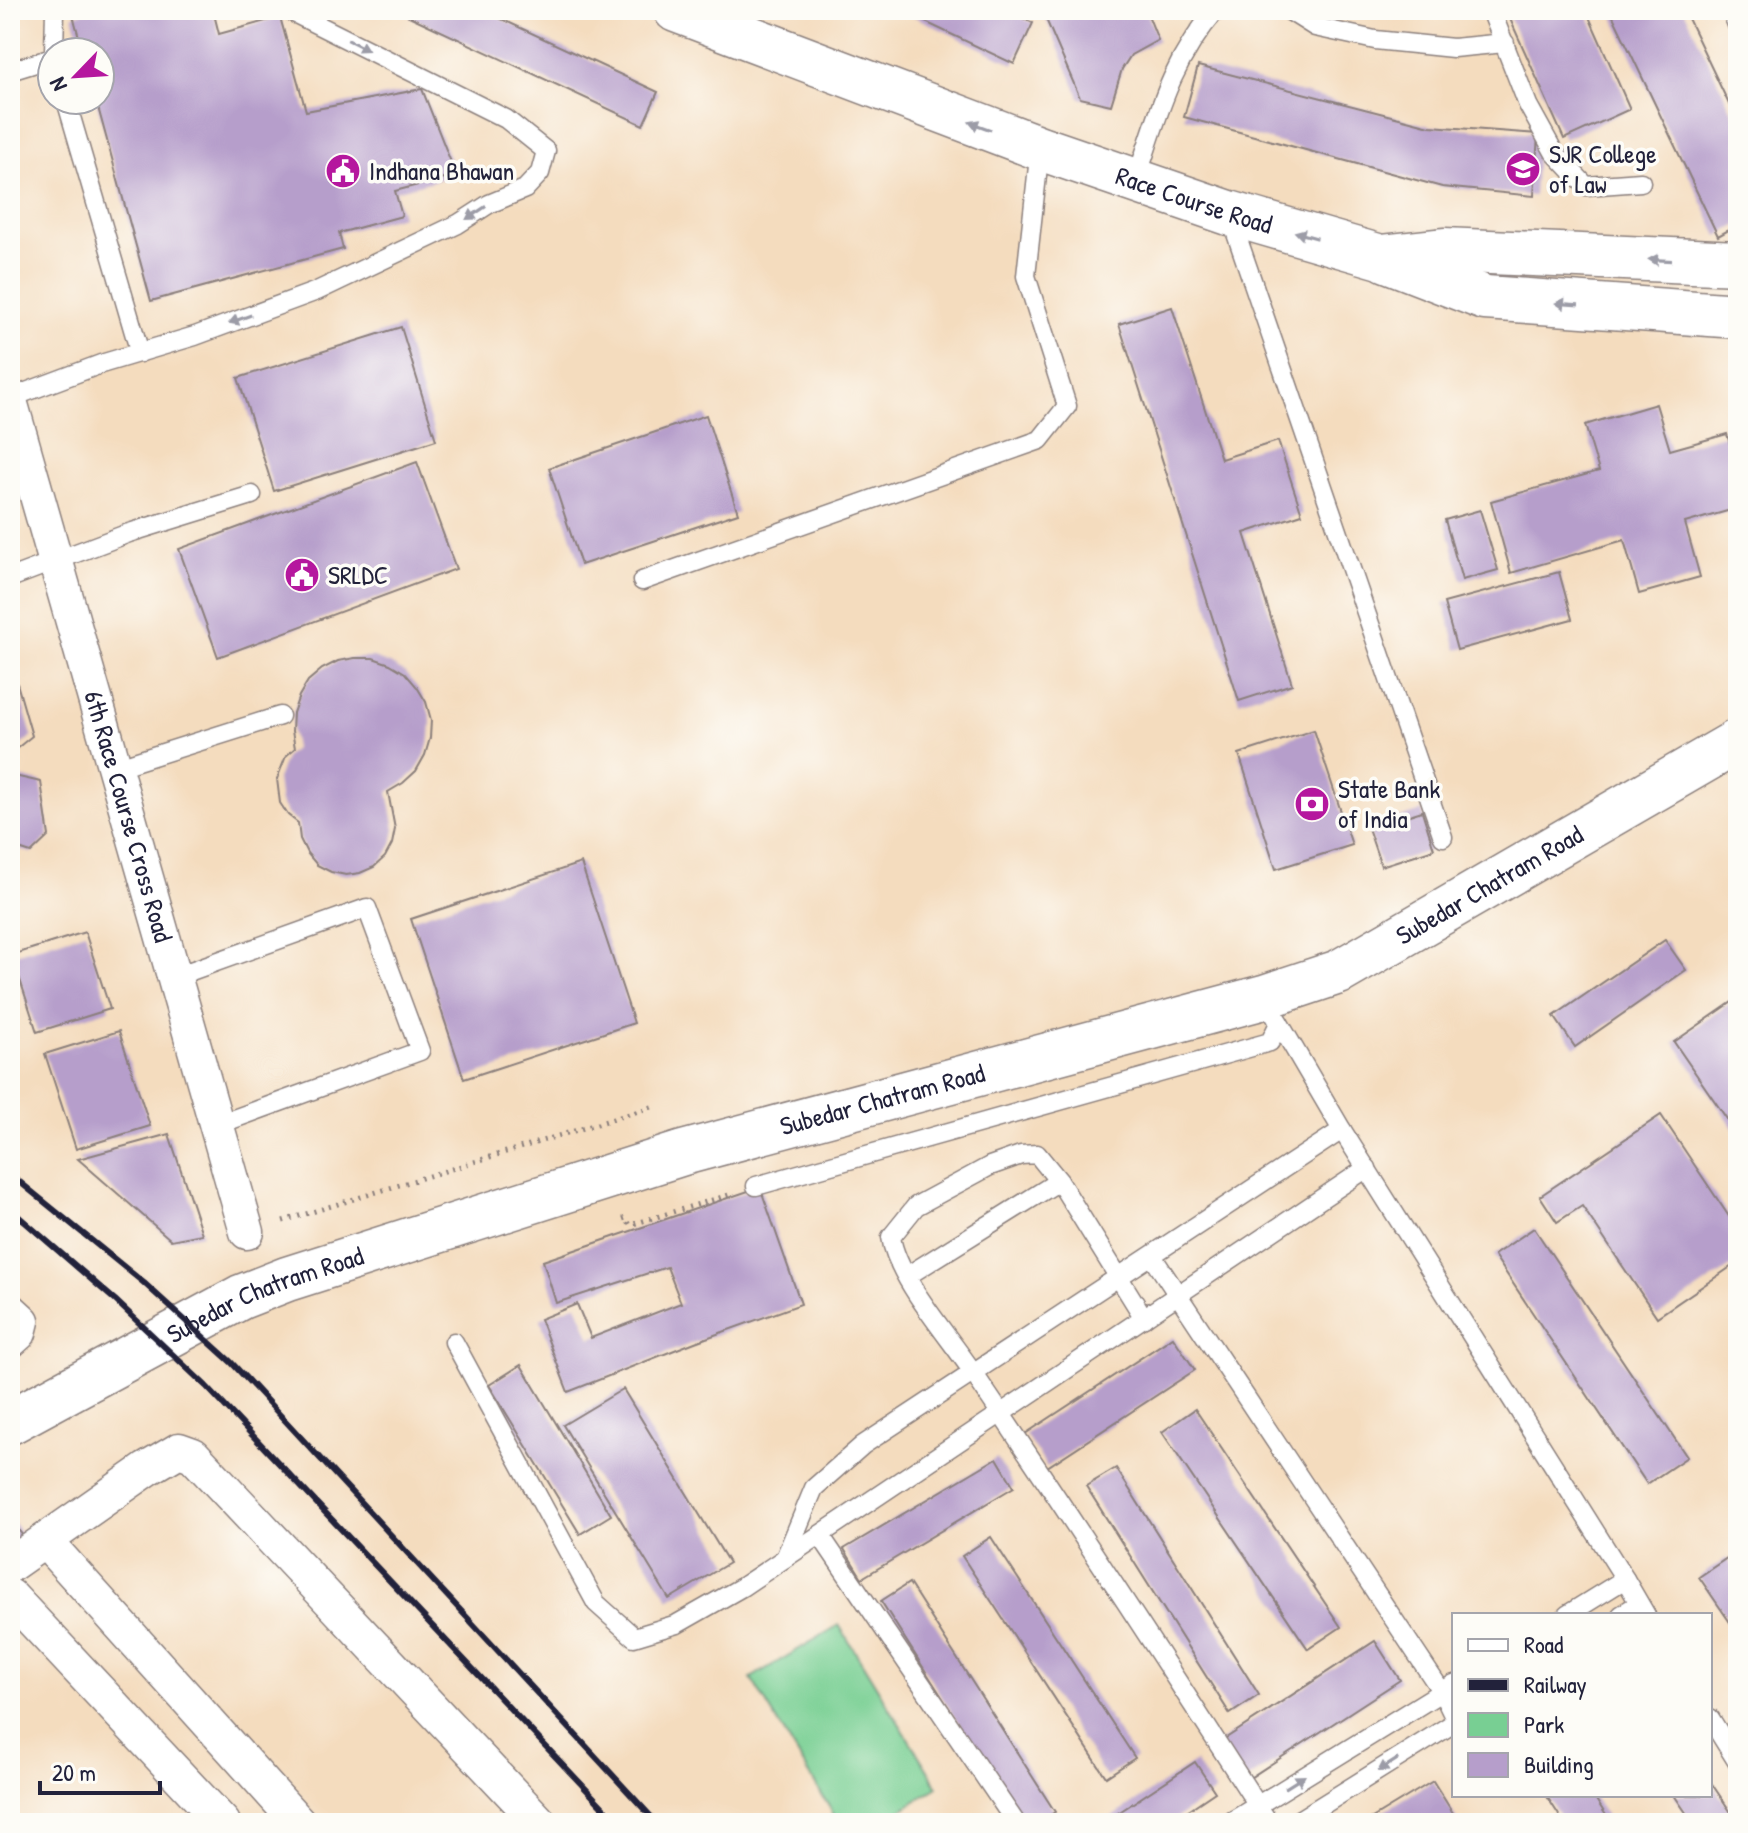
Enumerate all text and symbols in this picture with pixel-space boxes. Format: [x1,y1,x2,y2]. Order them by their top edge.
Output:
north arrow [36,36,116,116]
one-way arrow [347,38,370,52]
text: N [42,73,74,96]
one-way arrow [968,119,992,132]
place label: SJR College of Law [1549,136,1657,201]
school or university icon: SJR College of Law [1504,150,1542,188]
public building icon: Indhana Bhawan [324,152,362,190]
place label: Indhana Bhawan [369,153,514,188]
street label: Race Course Road [1111,157,1276,242]
one-way arrow [465,205,487,219]
one-way arrow [1294,228,1318,241]
one-way arrow [1647,253,1672,266]
one-way arrow [1554,297,1579,310]
one-way arrow [228,314,252,326]
public building icon: SRLDC [283,556,321,594]
place label: SRLDC [328,557,388,592]
street label: 6th Race Course Cross Road [77,687,181,946]
place label: State Bank of India [1338,771,1440,836]
bank icon: State Bank of India [1293,785,1331,823]
street label: Subedar Chatram Road [1389,817,1589,952]
street label: Subedar Chatram Road [776,1055,988,1143]
street label: Subedar Chatram Road [160,1238,368,1351]
legend [1452,1613,1712,1797]
text: Road [1524,1628,1563,1660]
text: Railway [1524,1668,1587,1700]
text: Park [1524,1708,1564,1740]
scale bar [40,1745,160,1795]
text: Building [1524,1748,1594,1780]
text: 20 m [52,1756,96,1788]
one-way arrow [1377,1757,1399,1771]
one-way arrow [1284,1775,1307,1790]

